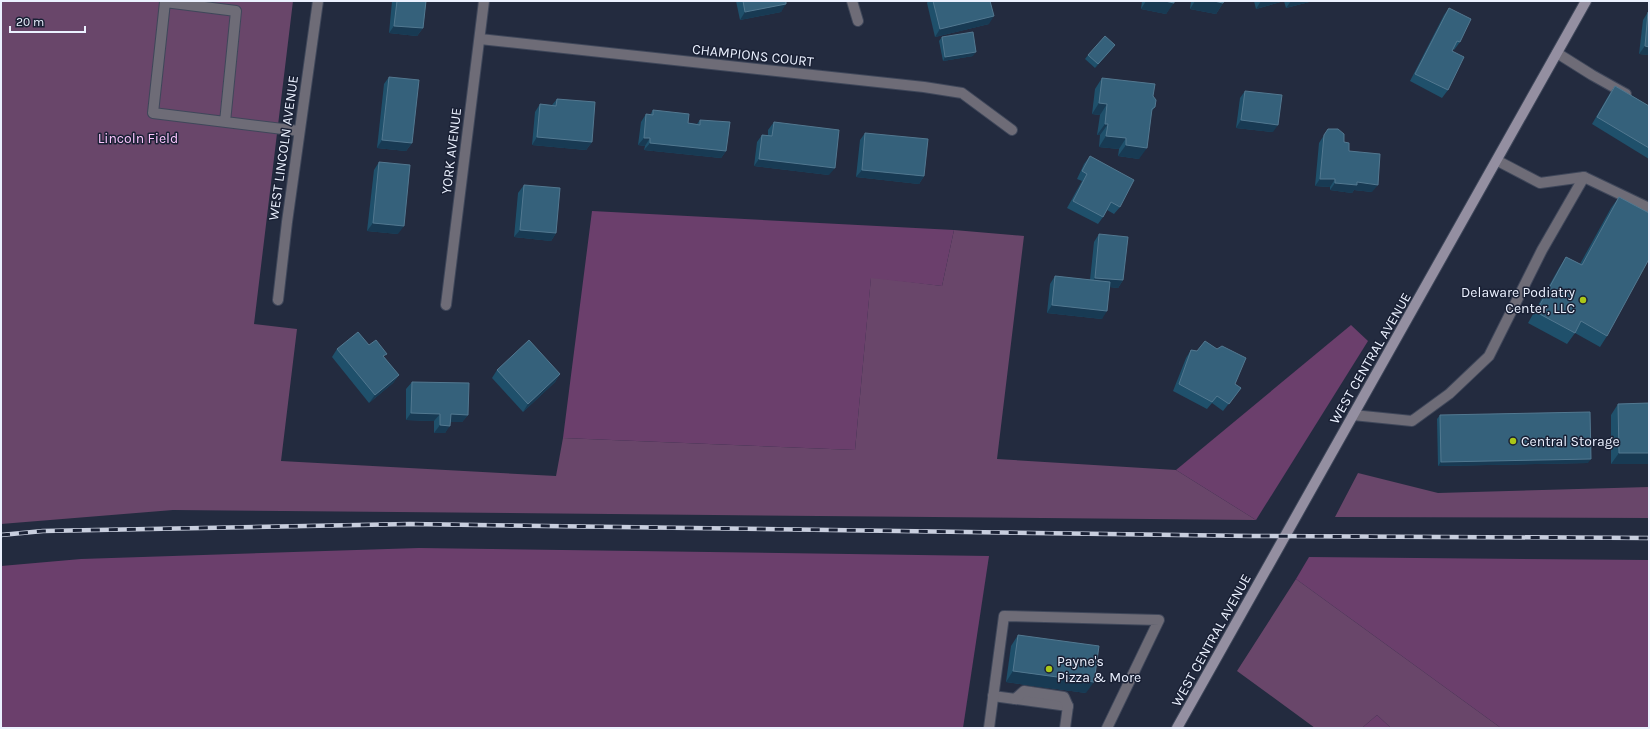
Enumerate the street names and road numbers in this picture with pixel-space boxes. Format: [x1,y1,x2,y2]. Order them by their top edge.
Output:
street label: CHAMPIONS COURT [691,41,815,70]
street label: WEST LINCOLN AVENUE [265,74,302,222]
street label: YORK AVENUE [438,107,465,195]
street label: WEST CENTRAL AVENUE [1326,290,1415,427]
street label: WEST CENTRAL AVENUE [1168,571,1255,709]

